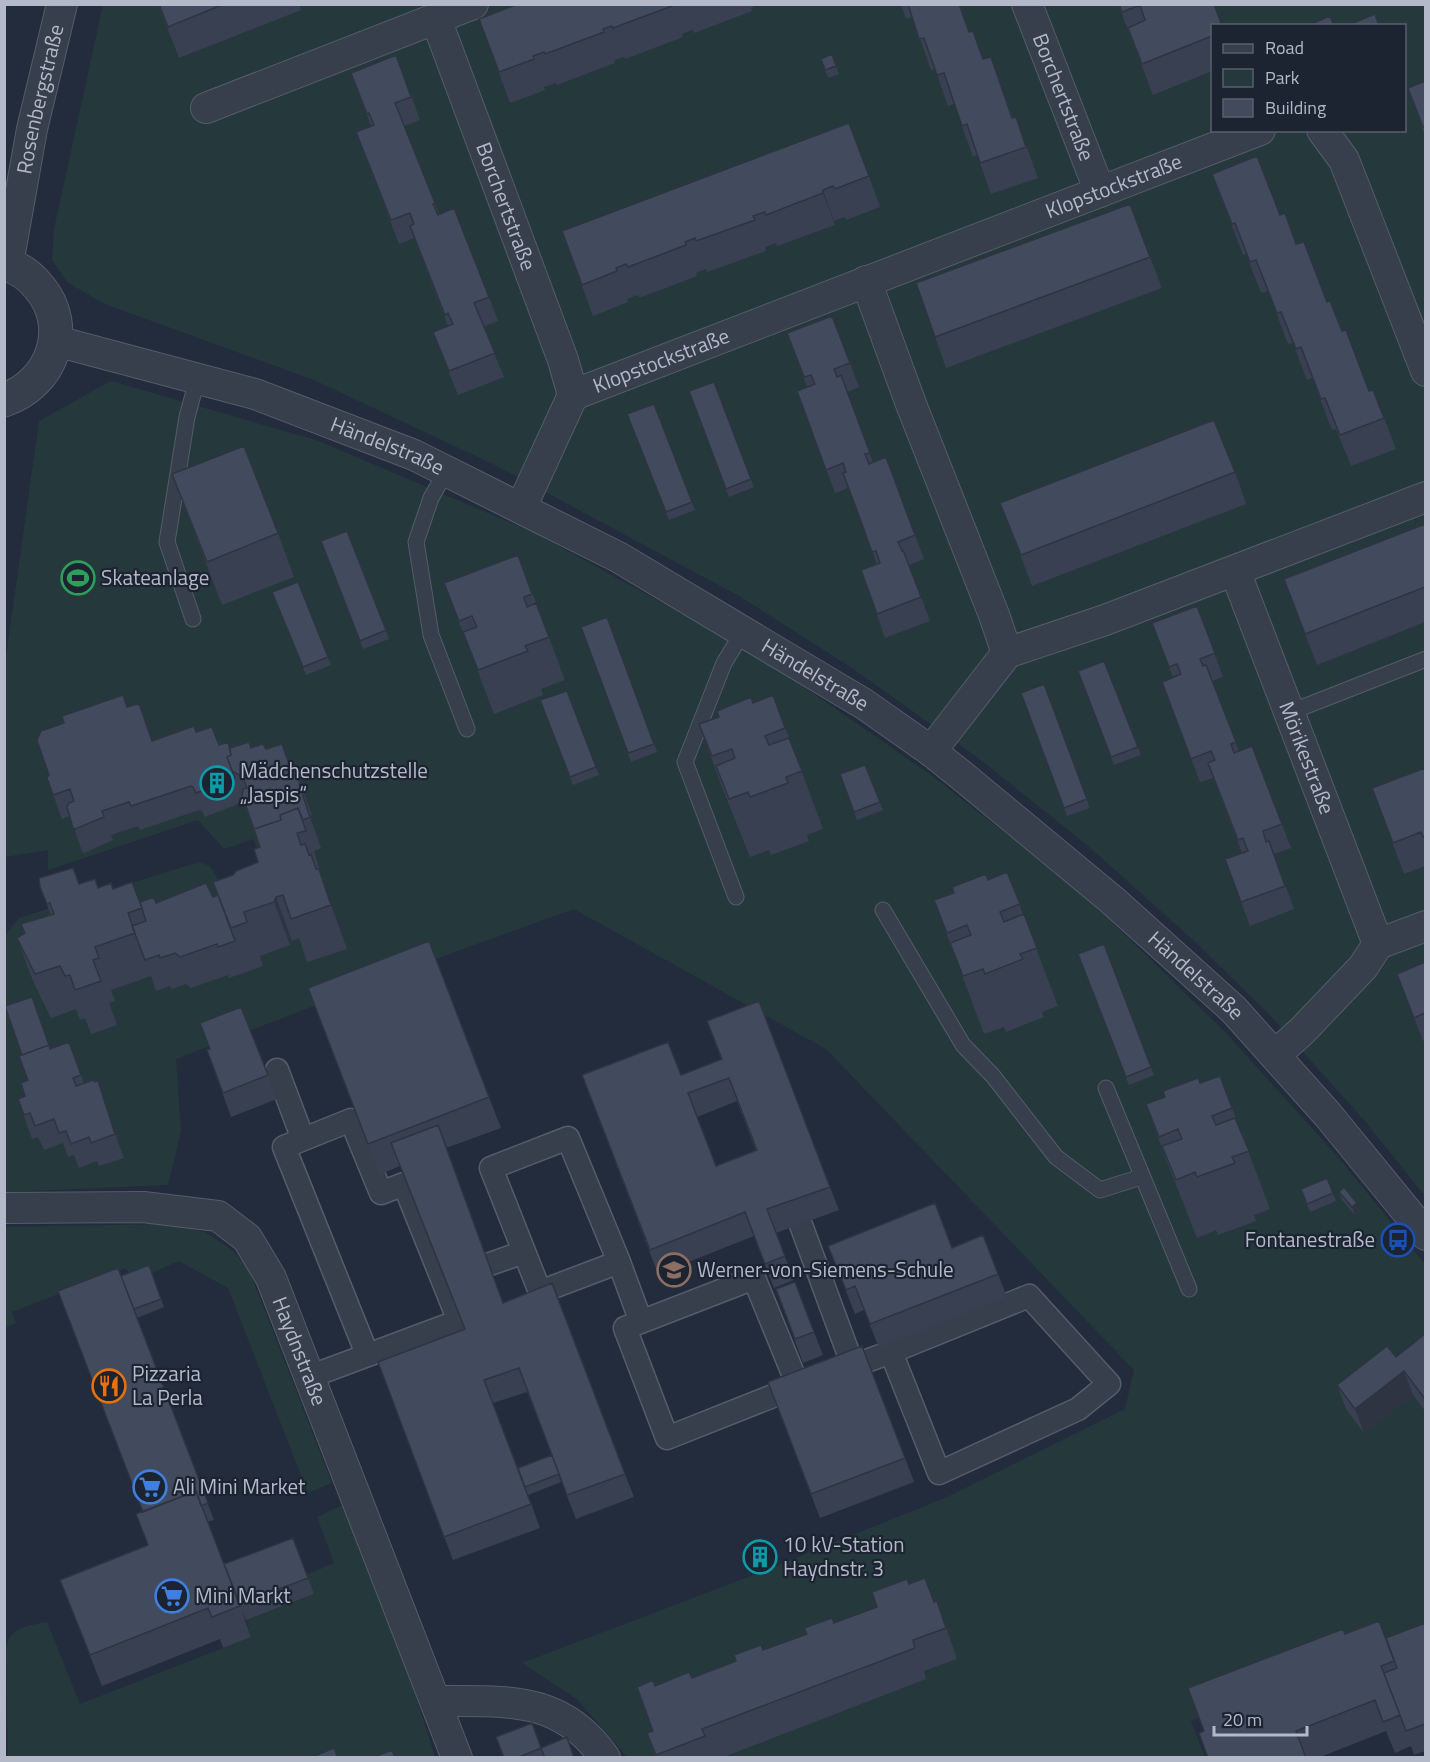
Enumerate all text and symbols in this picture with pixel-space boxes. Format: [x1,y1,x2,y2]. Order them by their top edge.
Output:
street label: Rosenbergstraße [7,21,72,176]
legend [1211,24,1406,132]
street label: Borchertstraße [1025,28,1103,165]
text: Road [1265,34,1304,61]
text: Park [1265,64,1300,91]
text: Building [1265,94,1326,121]
street label: Borchertstraße [468,138,545,275]
street label: Klopstockstraße [1040,145,1186,226]
street label: Klopstockstraße [588,319,734,401]
street label: Händelstraße [326,407,450,483]
sports icon: Skateanlage [60,560,96,596]
place label: Skateanlage [101,561,209,593]
street label: Händelstraße [756,629,875,719]
street label: Mörikestraße [1271,696,1344,818]
place label: Mädchenschutzstelle „Jaspis“ [240,754,428,810]
building icon: Mädchenschutzstelle „Jaspis“ [199,765,235,801]
street label: Händelstraße [1141,923,1252,1026]
bus stop icon: Fontanestraße [1380,1222,1416,1258]
place label: Fontanestraße [1245,1223,1375,1255]
school or university icon: Werner-von-Siemens-Schule [656,1252,692,1288]
place label: Werner-von-Siemens-Schule [697,1253,954,1285]
street label: Haydnstraße [265,1292,336,1410]
place label: Pizzaria La Perla [132,1357,203,1413]
restaurant icon: Pizzaria La Perla [91,1368,127,1404]
supermarket icon: Ali Mini Market [132,1469,168,1505]
place label: Ali Mini Market [173,1470,306,1502]
place label: 10 kV-Station Haydnstr. 3 [783,1528,905,1584]
building icon: 10 kV-Station Haydnstr. 3 [742,1539,778,1575]
supermarket icon: Mini Markt [154,1578,190,1614]
place label: Mini Markt [195,1579,291,1611]
scale bar [1214,1699,1307,1737]
text: 20 m [1223,1706,1262,1733]

